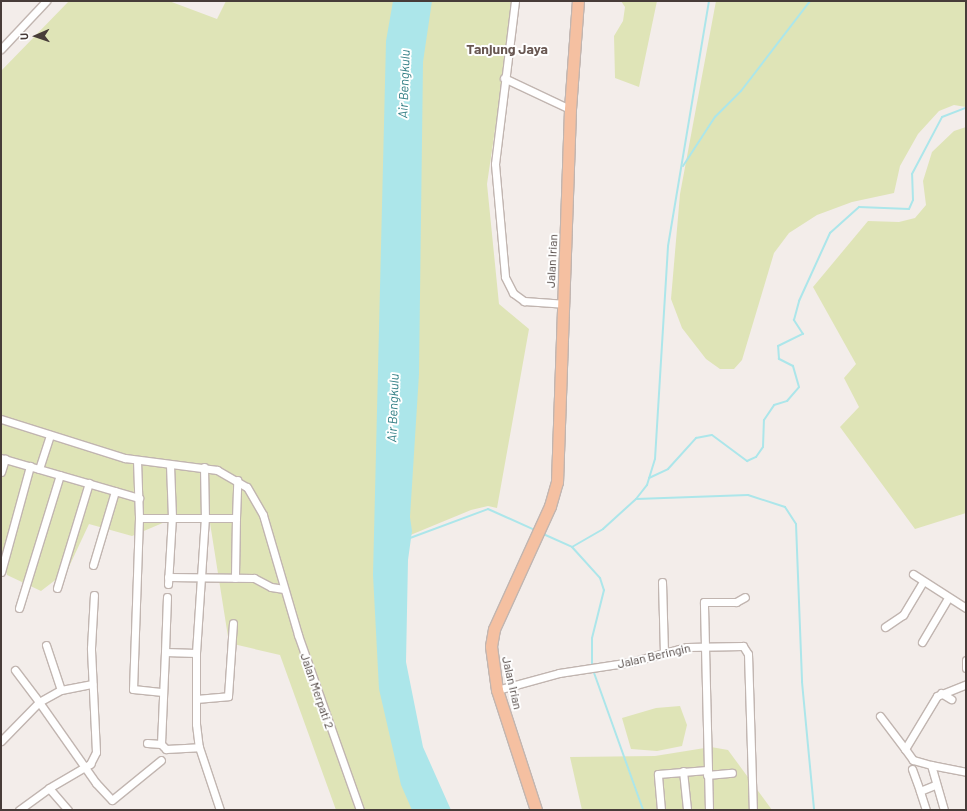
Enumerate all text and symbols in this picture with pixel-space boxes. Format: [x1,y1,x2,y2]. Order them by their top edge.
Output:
north arrow [16,16,56,56]
text: U [17,33,30,40]
district label: Tanjung Jaya [466,41,548,57]
water label: Air Bengkulu [395,49,413,119]
street label: Jalan Irian [543,234,561,288]
water label: Air Bengkulu [384,373,402,443]
street label: Jalan Beringin [616,641,692,671]
street label: Jalan Merpati 2 [297,651,337,731]
street label: Jalan Irian [499,655,525,711]

